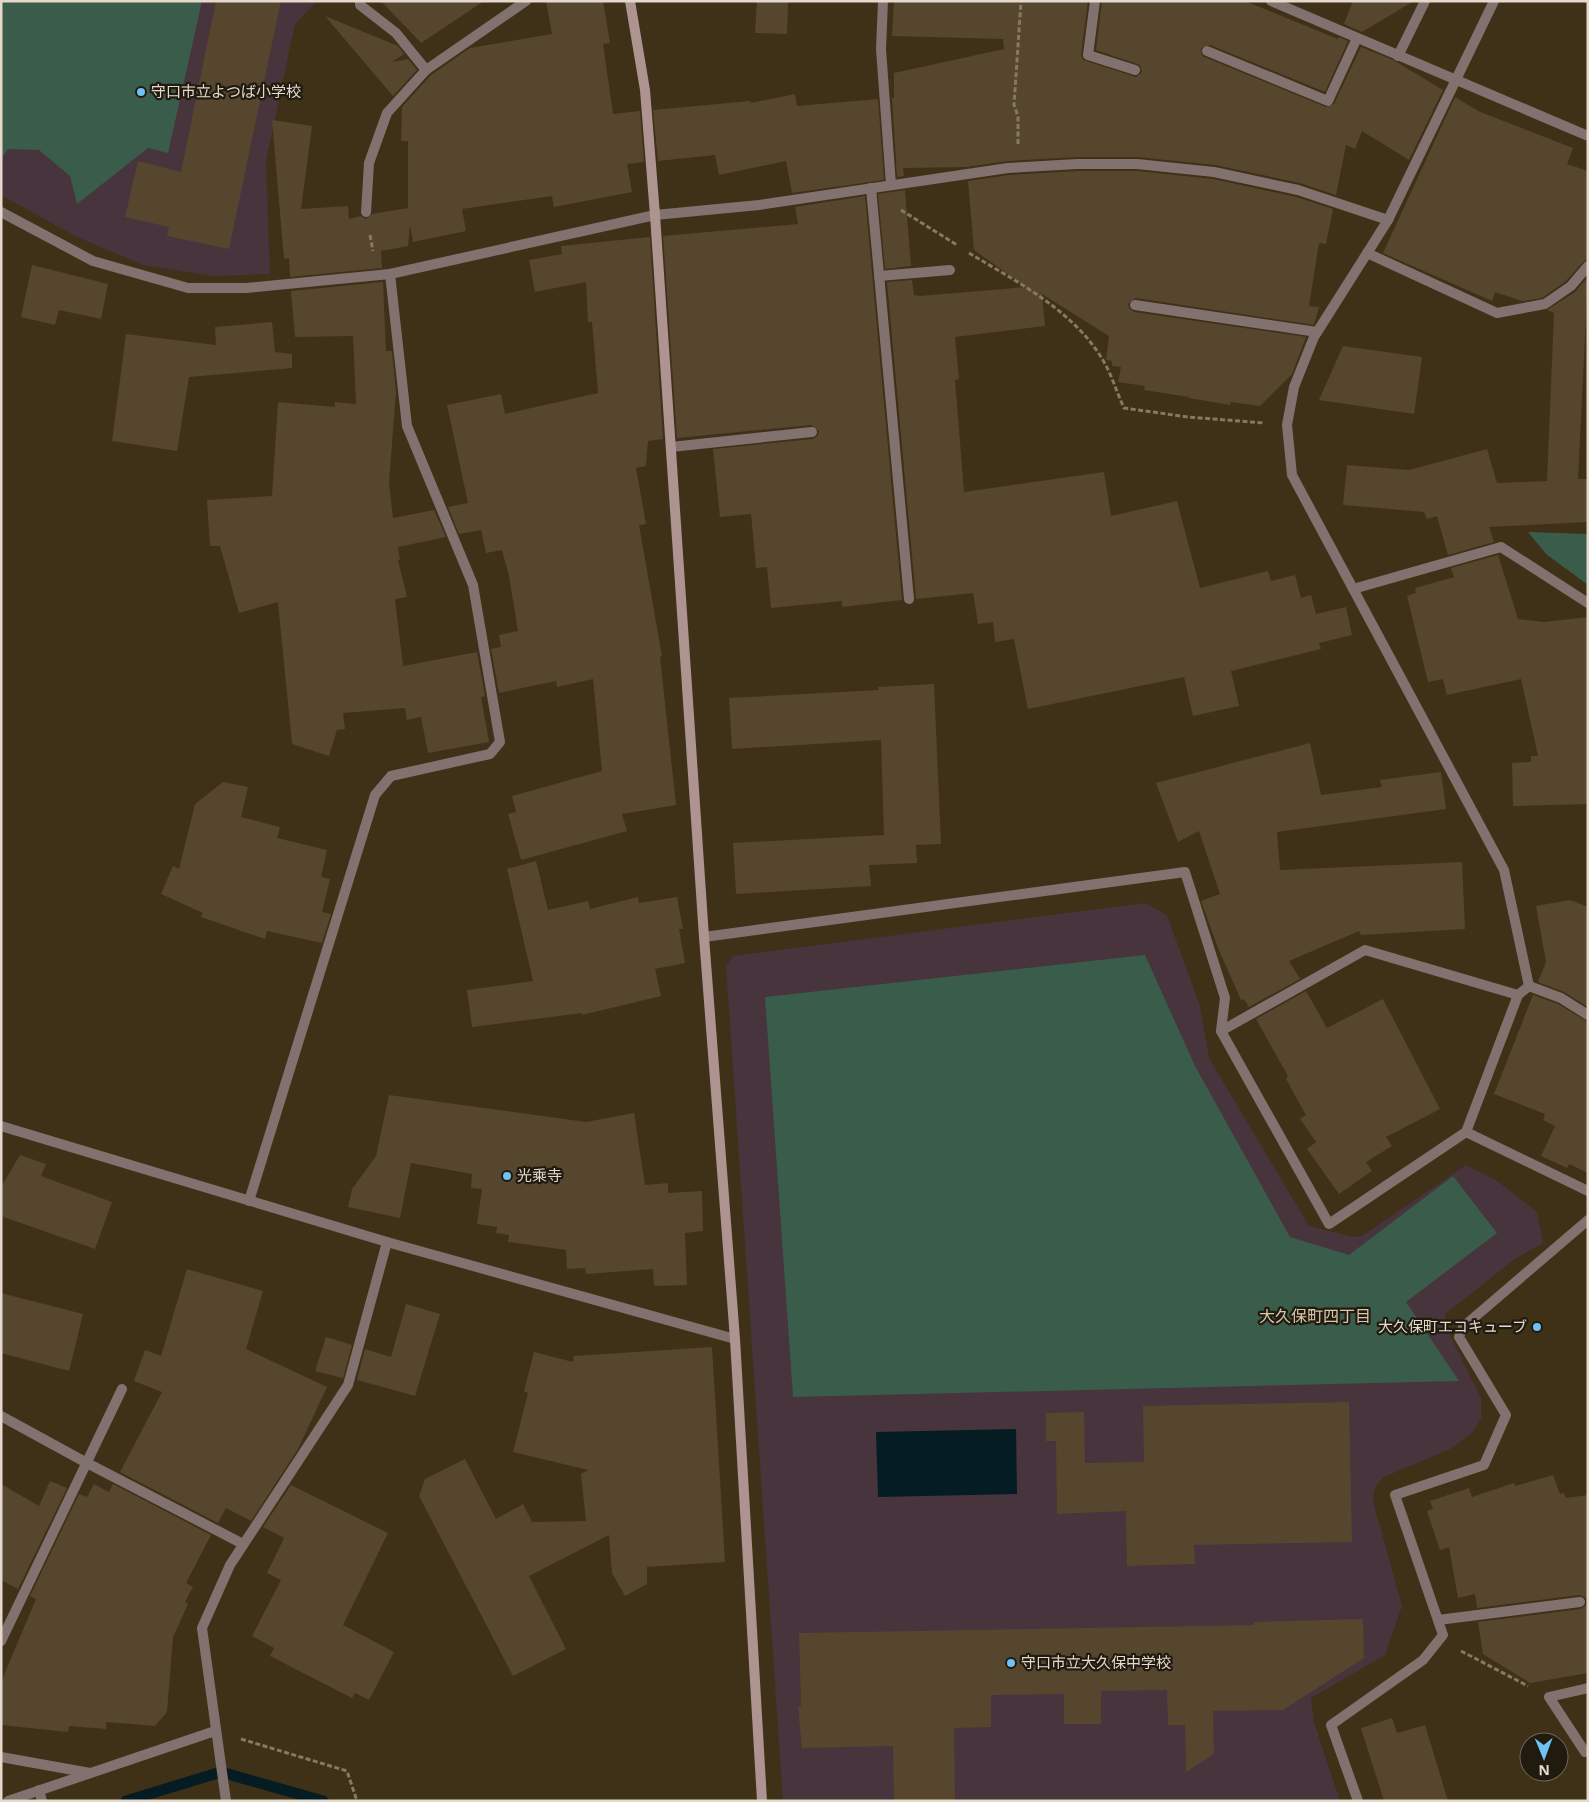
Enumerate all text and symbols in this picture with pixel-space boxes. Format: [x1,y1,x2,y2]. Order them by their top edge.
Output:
place label: 守口市立よつば小学校 [151,81,301,101]
marker: 守口市立よつば小学校 [135,86,147,98]
place label: 光乘寺 [517,1165,562,1185]
marker: 光乘寺 [501,1170,513,1182]
district label: 大久保町四丁目 [1259,1305,1371,1327]
place label: 大久保町エコキューブ [1378,1316,1527,1336]
marker: 大久保町エコキューブ [1531,1321,1543,1333]
place label: 守口市立大久保中学校 [1021,1652,1171,1672]
marker: 守口市立大久保中学校 [1005,1657,1017,1669]
north arrow [1519,1732,1569,1782]
text: N [1538,1761,1550,1780]

